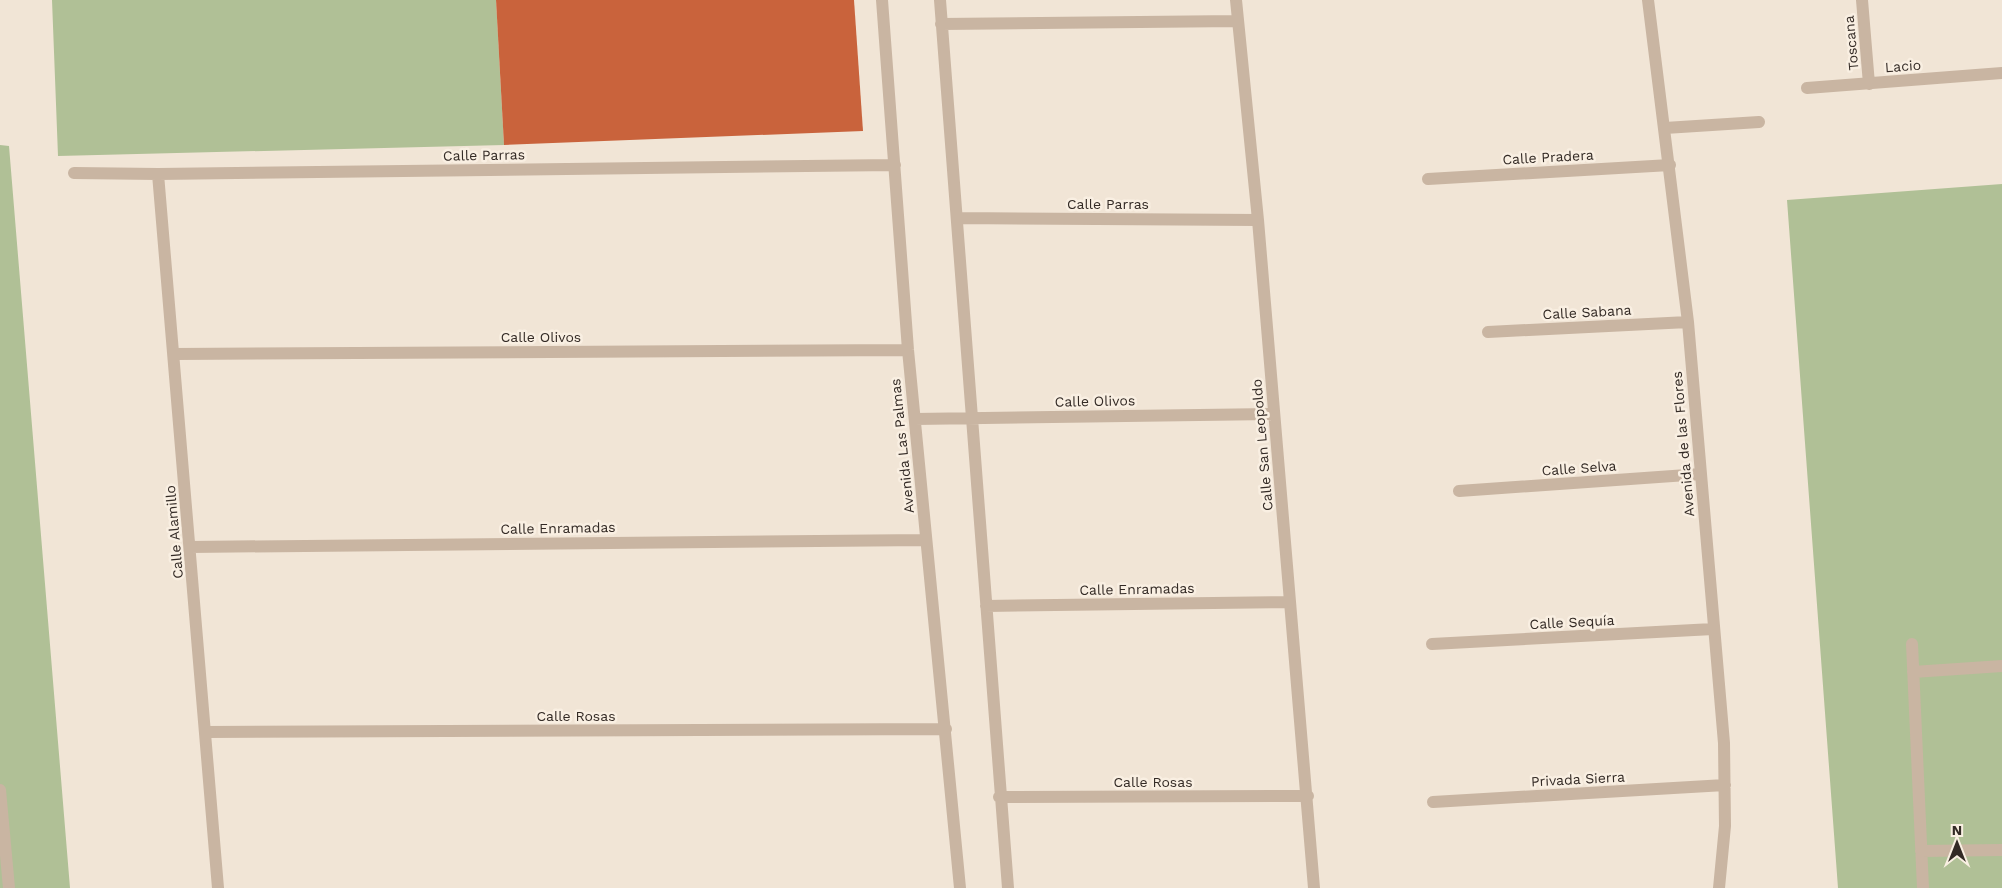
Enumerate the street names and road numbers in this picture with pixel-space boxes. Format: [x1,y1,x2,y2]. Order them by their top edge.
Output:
street label: Toscana [1841,15,1861,71]
street label: Lacio [1884,57,1922,75]
street label: Calle Parras [443,146,525,164]
street label: Calle Pradera [1502,147,1594,167]
street label: Calle Parras [1067,196,1149,212]
street label: Calle Sabana [1542,302,1632,322]
street label: Calle Olivos [501,329,581,345]
street label: Avenida de las Flores [1669,371,1697,517]
street label: Avenida Las Palmas [887,378,917,514]
street label: Calle San Leopoldo [1248,378,1276,512]
street label: Calle Olivos [1055,392,1135,410]
street label: Calle Selva [1541,457,1617,479]
street label: Calle Alamillo [162,485,186,579]
street label: Calle Enramadas [500,519,616,537]
street label: Calle Enramadas [1079,580,1195,598]
street label: Calle Sequía [1529,612,1615,632]
street label: Calle Rosas [536,708,616,724]
street label: Privada Sierra [1531,769,1625,789]
street label: Calle Rosas [1113,774,1193,790]

